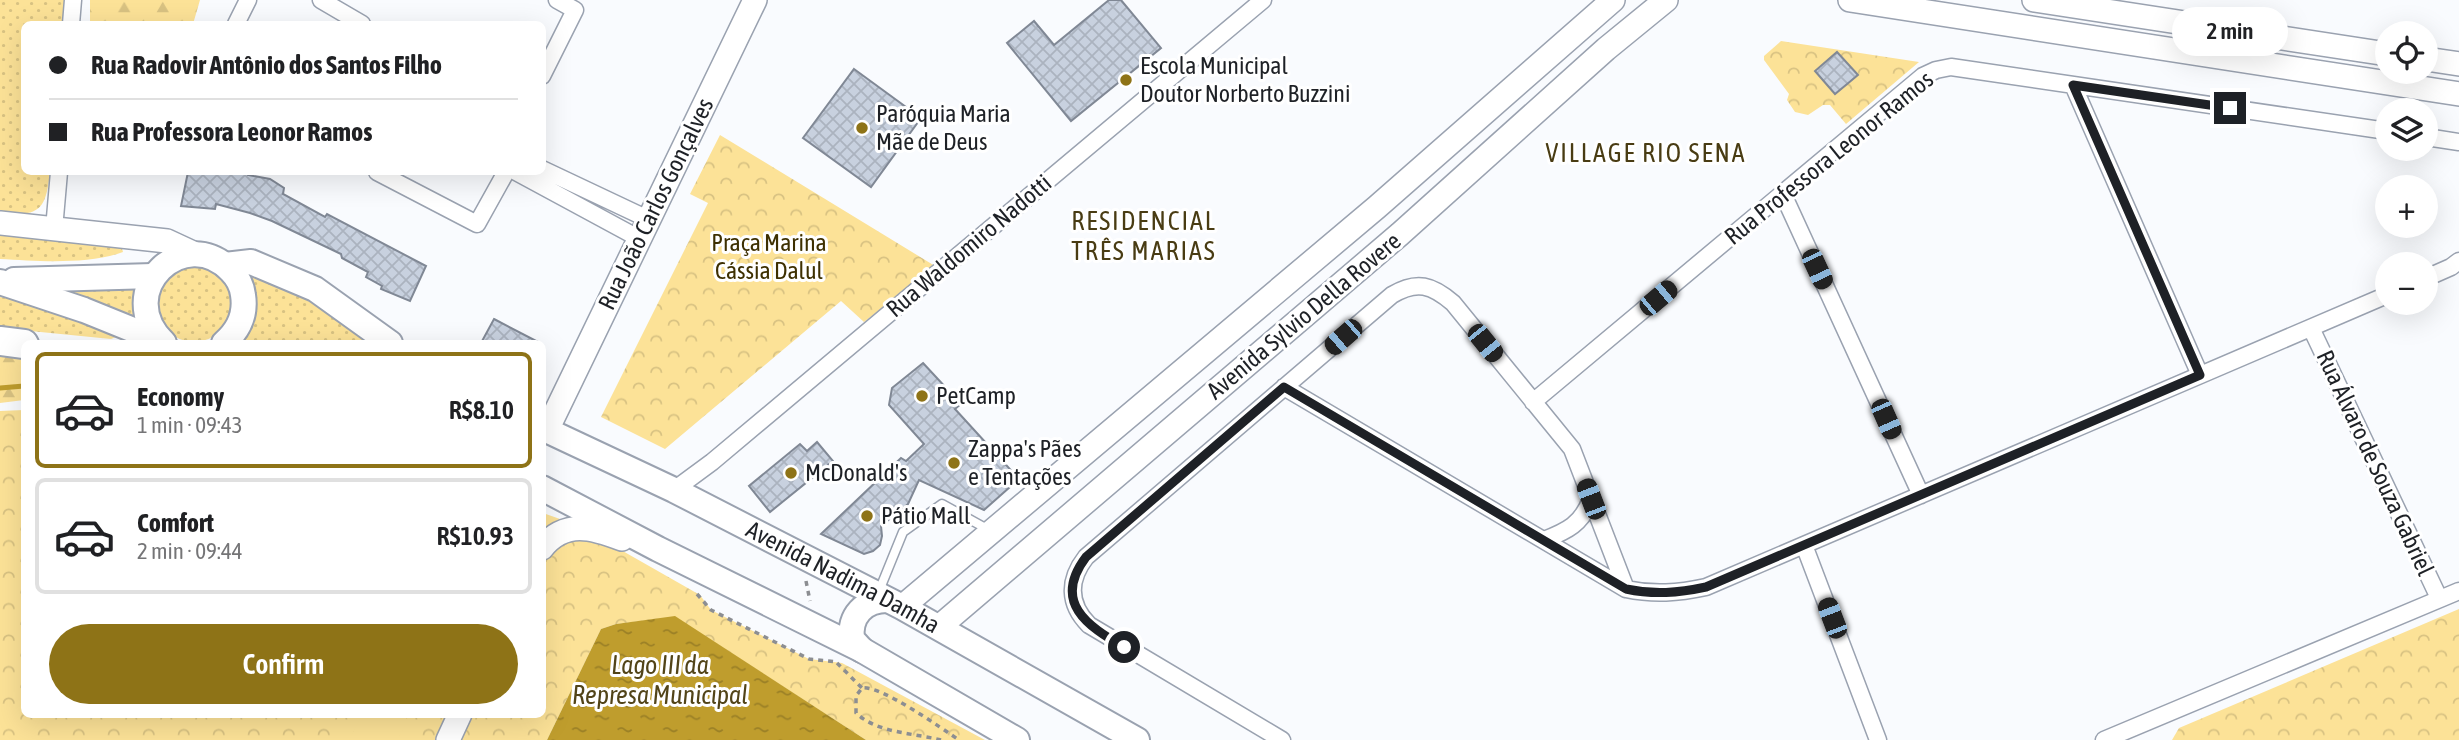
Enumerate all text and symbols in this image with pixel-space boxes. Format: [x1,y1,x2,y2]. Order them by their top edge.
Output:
callout: 2 min [2172,7,2288,56]
text: 2 min [2207,18,2253,44]
map controls [2375,21,2438,315]
button: locate [2375,21,2438,84]
text: Rua Radovir Antônio dos Santos Filho [91,50,442,80]
place label: Escola Municipal Doutor Norberto Buzzini [1140,52,1350,107]
street label: Rua Professora Leonor Ramos [1719,65,1938,250]
marker: Escola Municipal Doutor Norberto Buzzini [1118,72,1134,88]
route end [2214,92,2246,124]
street label: Rua João Carlos Gonçalves [593,94,718,314]
button: layers [2375,98,2438,161]
place label: Paróquia Maria Mãe de Deus [876,100,1011,155]
text: Rua Professora Leonor Ramos [91,117,372,147]
marker: Paróquia Maria Mãe de Deus [854,120,870,136]
district label: VILLAGE RIO SENA [1545,138,1747,168]
street label: Rua Waldomiro Nadotti [881,169,1056,322]
button: + [2375,175,2438,238]
district label: RESIDENCIAL TRÊS MARIAS [1071,206,1217,266]
street label: Avenida Sylvio Della Rovere [1201,227,1406,404]
park label: Praça Marina Cássia Dalul [711,229,827,284]
car [1799,246,1836,292]
button: − [2375,252,2438,315]
car [1636,276,1681,320]
car [1321,315,1366,359]
car [1464,320,1507,366]
street label: Rua Álvaro de Souza Gabriel [2311,346,2440,580]
icon: car [53,379,116,442]
text: Economy [137,382,224,412]
place label: PetCamp [936,382,1016,409]
marker: PetCamp [914,388,930,404]
text: R$8.10 [449,395,514,425]
car [1868,396,1905,442]
text: 1 min · 09:43 [137,412,243,438]
place label: Zappa's Pães e Tentações [968,435,1081,490]
marker: Zappa's Pães e Tentações [946,455,962,471]
place label: McDonald's [805,459,907,486]
marker: McDonald's [783,465,799,481]
car [1574,476,1609,522]
place label: Pátio Mall [881,502,971,529]
icon: car [53,505,116,568]
text: Comfort [137,508,214,538]
marker: Pátio Mall [859,508,875,524]
street label: Avenida Nadima Damha [742,515,945,638]
text: R$10.93 [437,521,514,551]
text: 2 min · 09:44 [137,538,243,564]
car [1815,595,1850,641]
button: Confirm [49,624,518,704]
route start [1108,631,1140,663]
water label: Lago III da Represa Municipal [572,650,748,710]

